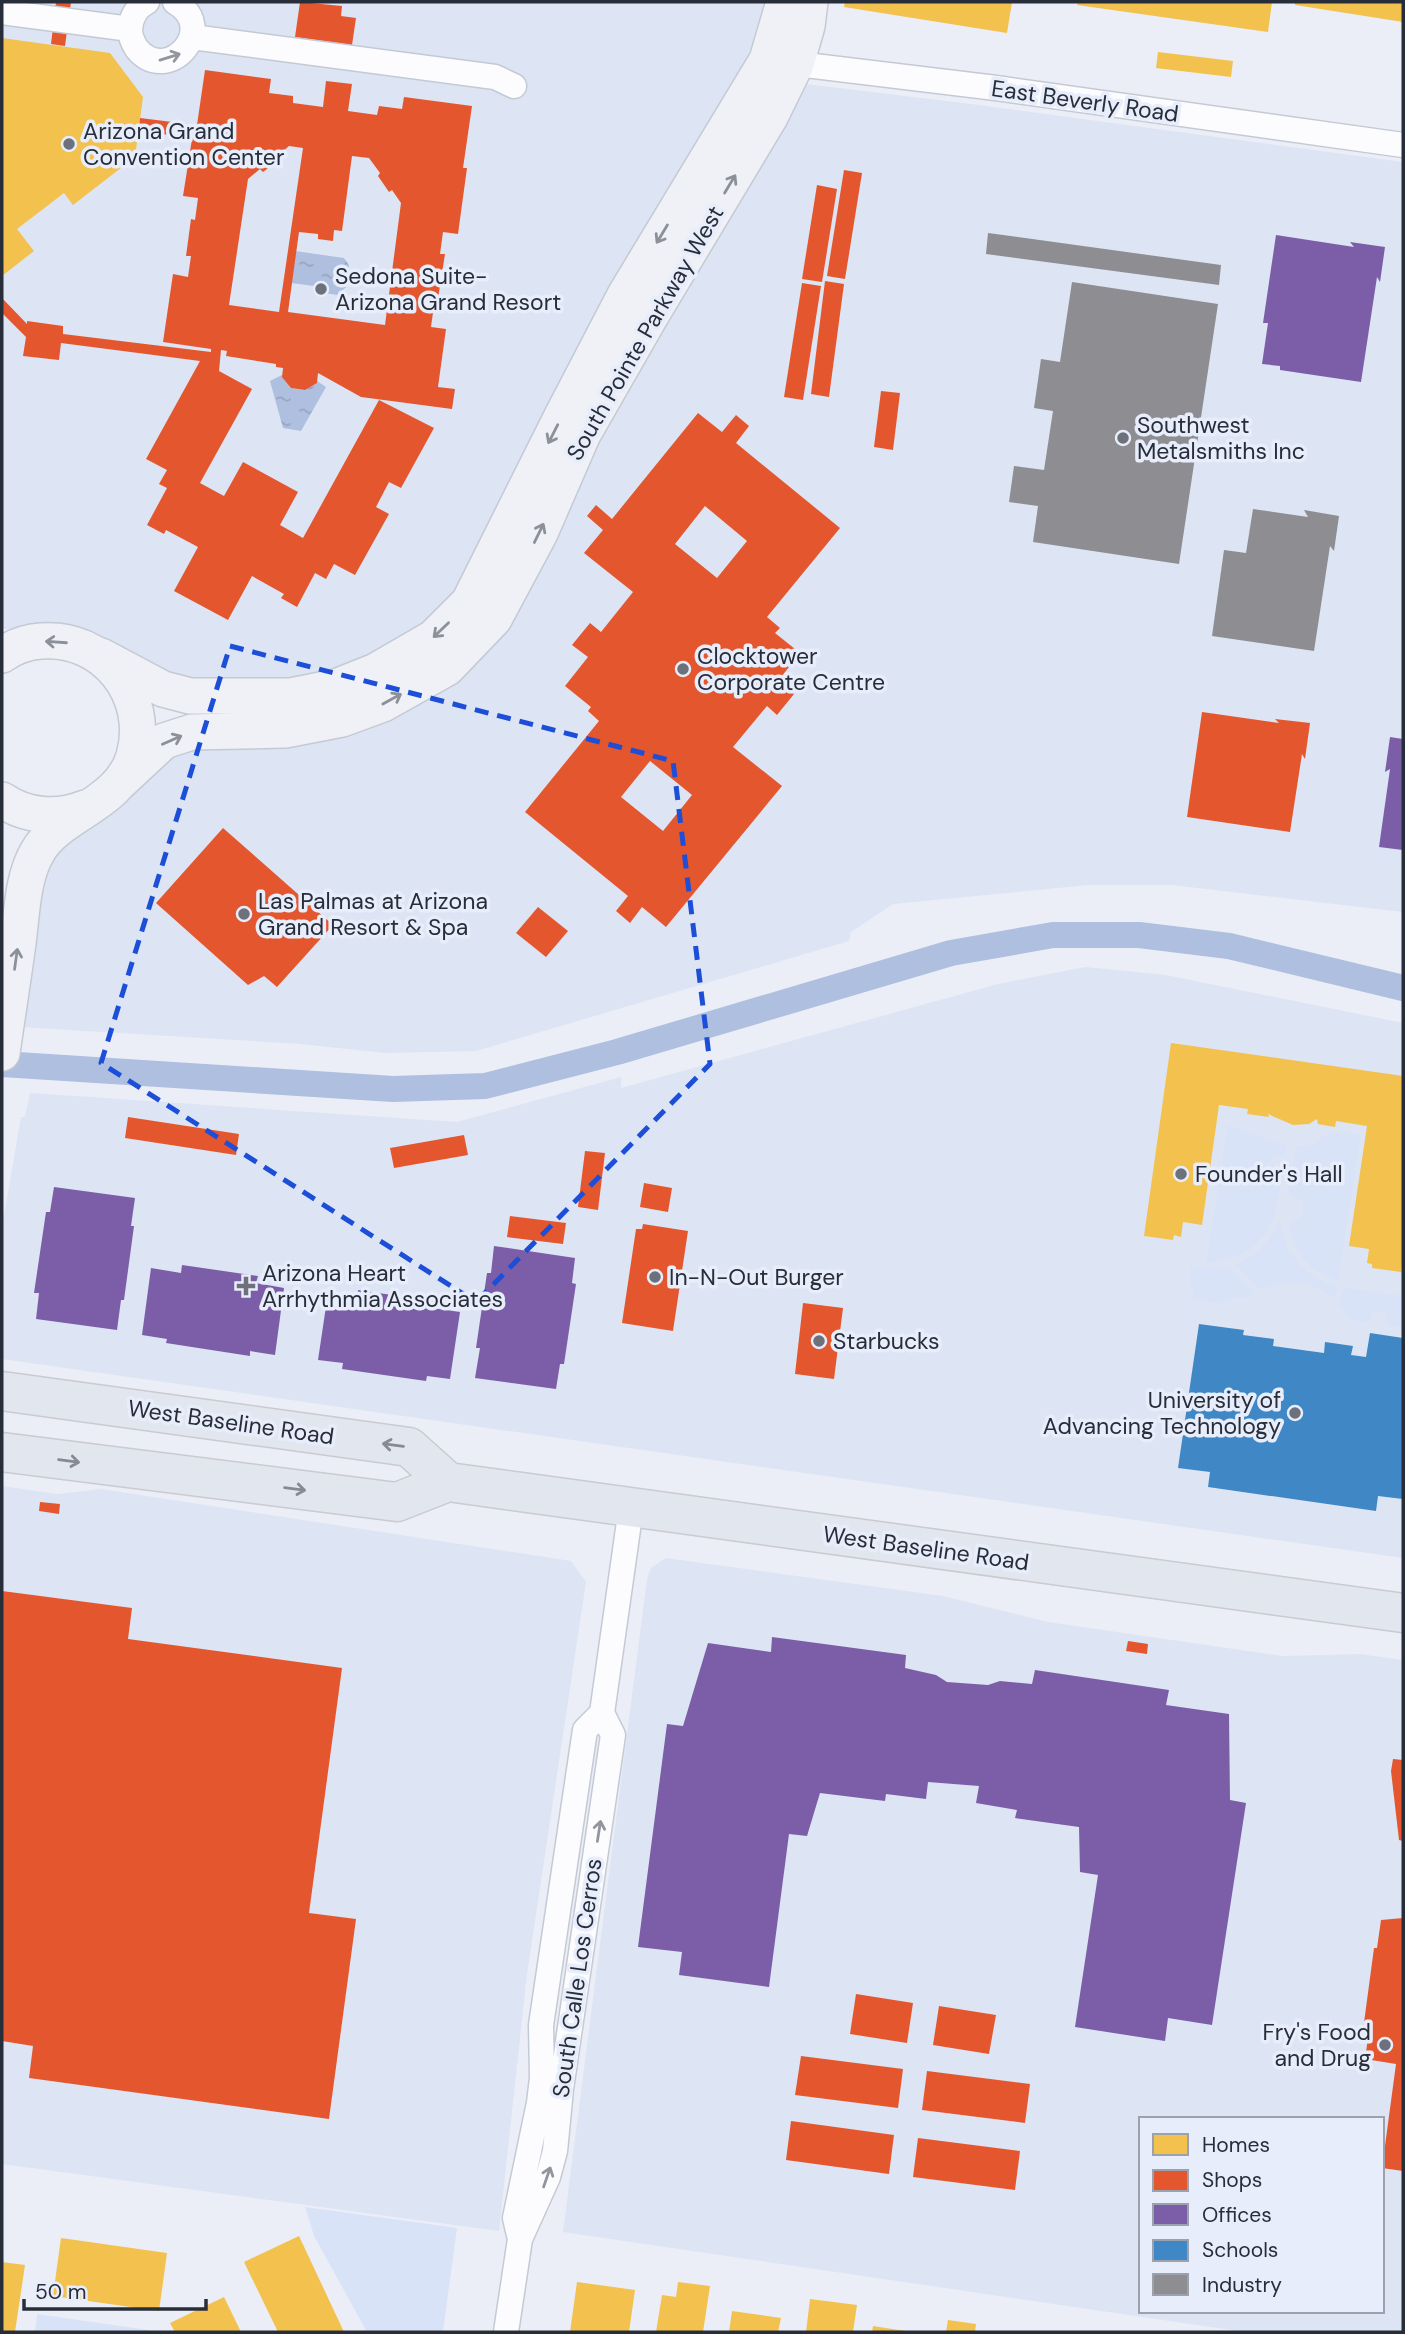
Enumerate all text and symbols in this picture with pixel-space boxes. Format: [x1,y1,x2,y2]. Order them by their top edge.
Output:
one-way arrow [159,49,181,62]
street label: East Beverly Road [989,73,1181,129]
place label: Arizona Grand Convention Center [83,116,284,172]
marker: Arizona Grand Convention Center [61,136,77,152]
one-way arrow [723,174,737,194]
street label: South Pointe Parkway West [560,200,730,466]
one-way arrow [655,224,669,244]
place label: Sedona Suite- Arizona Grand Resort [335,261,561,317]
marker: Sedona Suite- Arizona Grand Resort [313,281,329,297]
place label: Southwest Metalsmiths Inc [1137,410,1305,466]
one-way arrow [545,423,559,444]
marker: Southwest Metalsmiths Inc [1115,430,1131,446]
one-way arrow [533,523,546,544]
one-way arrow [433,621,450,638]
one-way arrow [45,635,68,648]
place label: Clocktower Corporate Centre [697,641,885,697]
marker: Clocktower Corporate Centre [675,661,691,677]
one-way arrow [381,692,402,705]
one-way arrow [161,733,182,746]
place label: Las Palmas at Arizona Grand Resort & Spa [258,886,488,942]
marker: Las Palmas at Arizona Grand Resort & Spa [236,906,252,922]
one-way arrow [9,948,22,971]
place label: Founder's Hall [1195,1159,1343,1189]
marker: Founder's Hall [1173,1166,1189,1182]
place label: Arizona Heart Arrhythmia Associates [262,1258,503,1314]
place label: In-N-Out Burger [669,1262,844,1292]
marker: In-N-Out Burger [647,1269,663,1285]
marker: Arizona Heart Arrhythmia Associates [236,1276,256,1296]
place label: Starbucks [833,1326,940,1356]
marker: Starbucks [811,1333,827,1349]
place label: University of Advancing Technology [1043,1385,1281,1441]
street label: West Baseline Road [126,1393,336,1451]
marker: University of Advancing Technology [1287,1405,1303,1421]
one-way arrow [382,1438,405,1451]
one-way arrow [58,1454,80,1467]
one-way arrow [283,1483,306,1496]
street label: West Baseline Road [821,1519,1031,1577]
one-way arrow [593,1820,606,1843]
street label: South Calle Los Cerros [545,1856,609,2100]
place label: Fry's Food and Drug [1263,2017,1371,2073]
marker: Fry's Food and Drug [1377,2037,1393,2053]
legend [1139,2117,1384,2313]
text: Homes [1202,2131,1270,2159]
one-way arrow [542,2166,554,2188]
text: Shops [1202,2166,1262,2194]
text: Offices [1202,2201,1272,2229]
text: Schools [1202,2236,1278,2264]
scale bar [24,2268,206,2312]
text: Industry [1202,2271,1282,2299]
text: 50 m [35,2278,86,2306]

